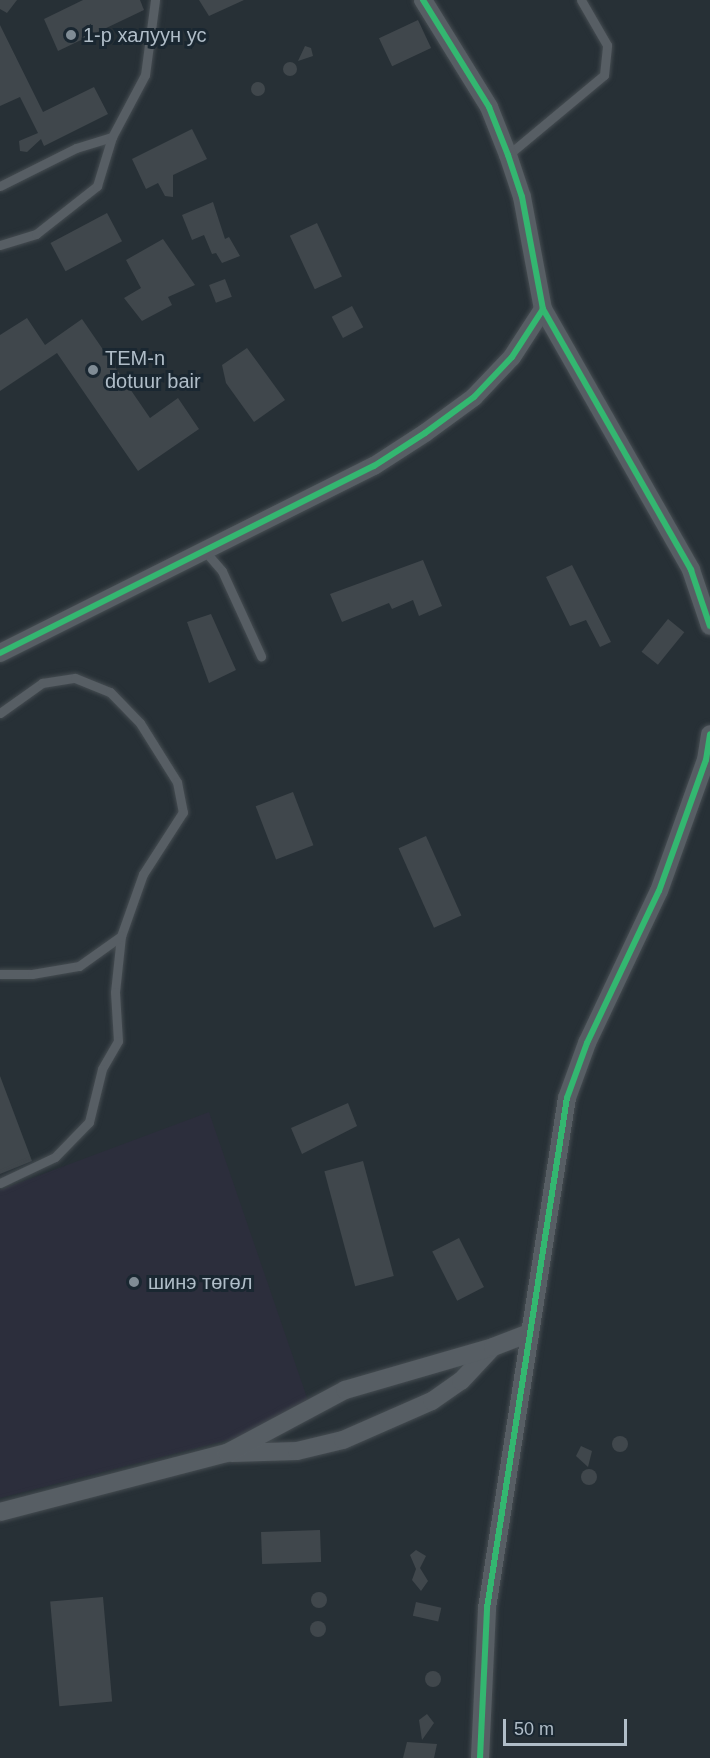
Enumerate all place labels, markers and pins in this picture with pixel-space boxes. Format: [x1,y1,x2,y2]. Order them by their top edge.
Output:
place label: 1-р халуун ус [83,23,206,47]
marker: 1-р халуун ус [64,28,78,42]
place label: TEM-n dotuur bair [105,346,201,393]
marker: TEM-n dotuur bair [86,363,100,377]
place label: шинэ төгөл [148,1270,252,1294]
marker: шинэ төгөл [125,1273,143,1291]

